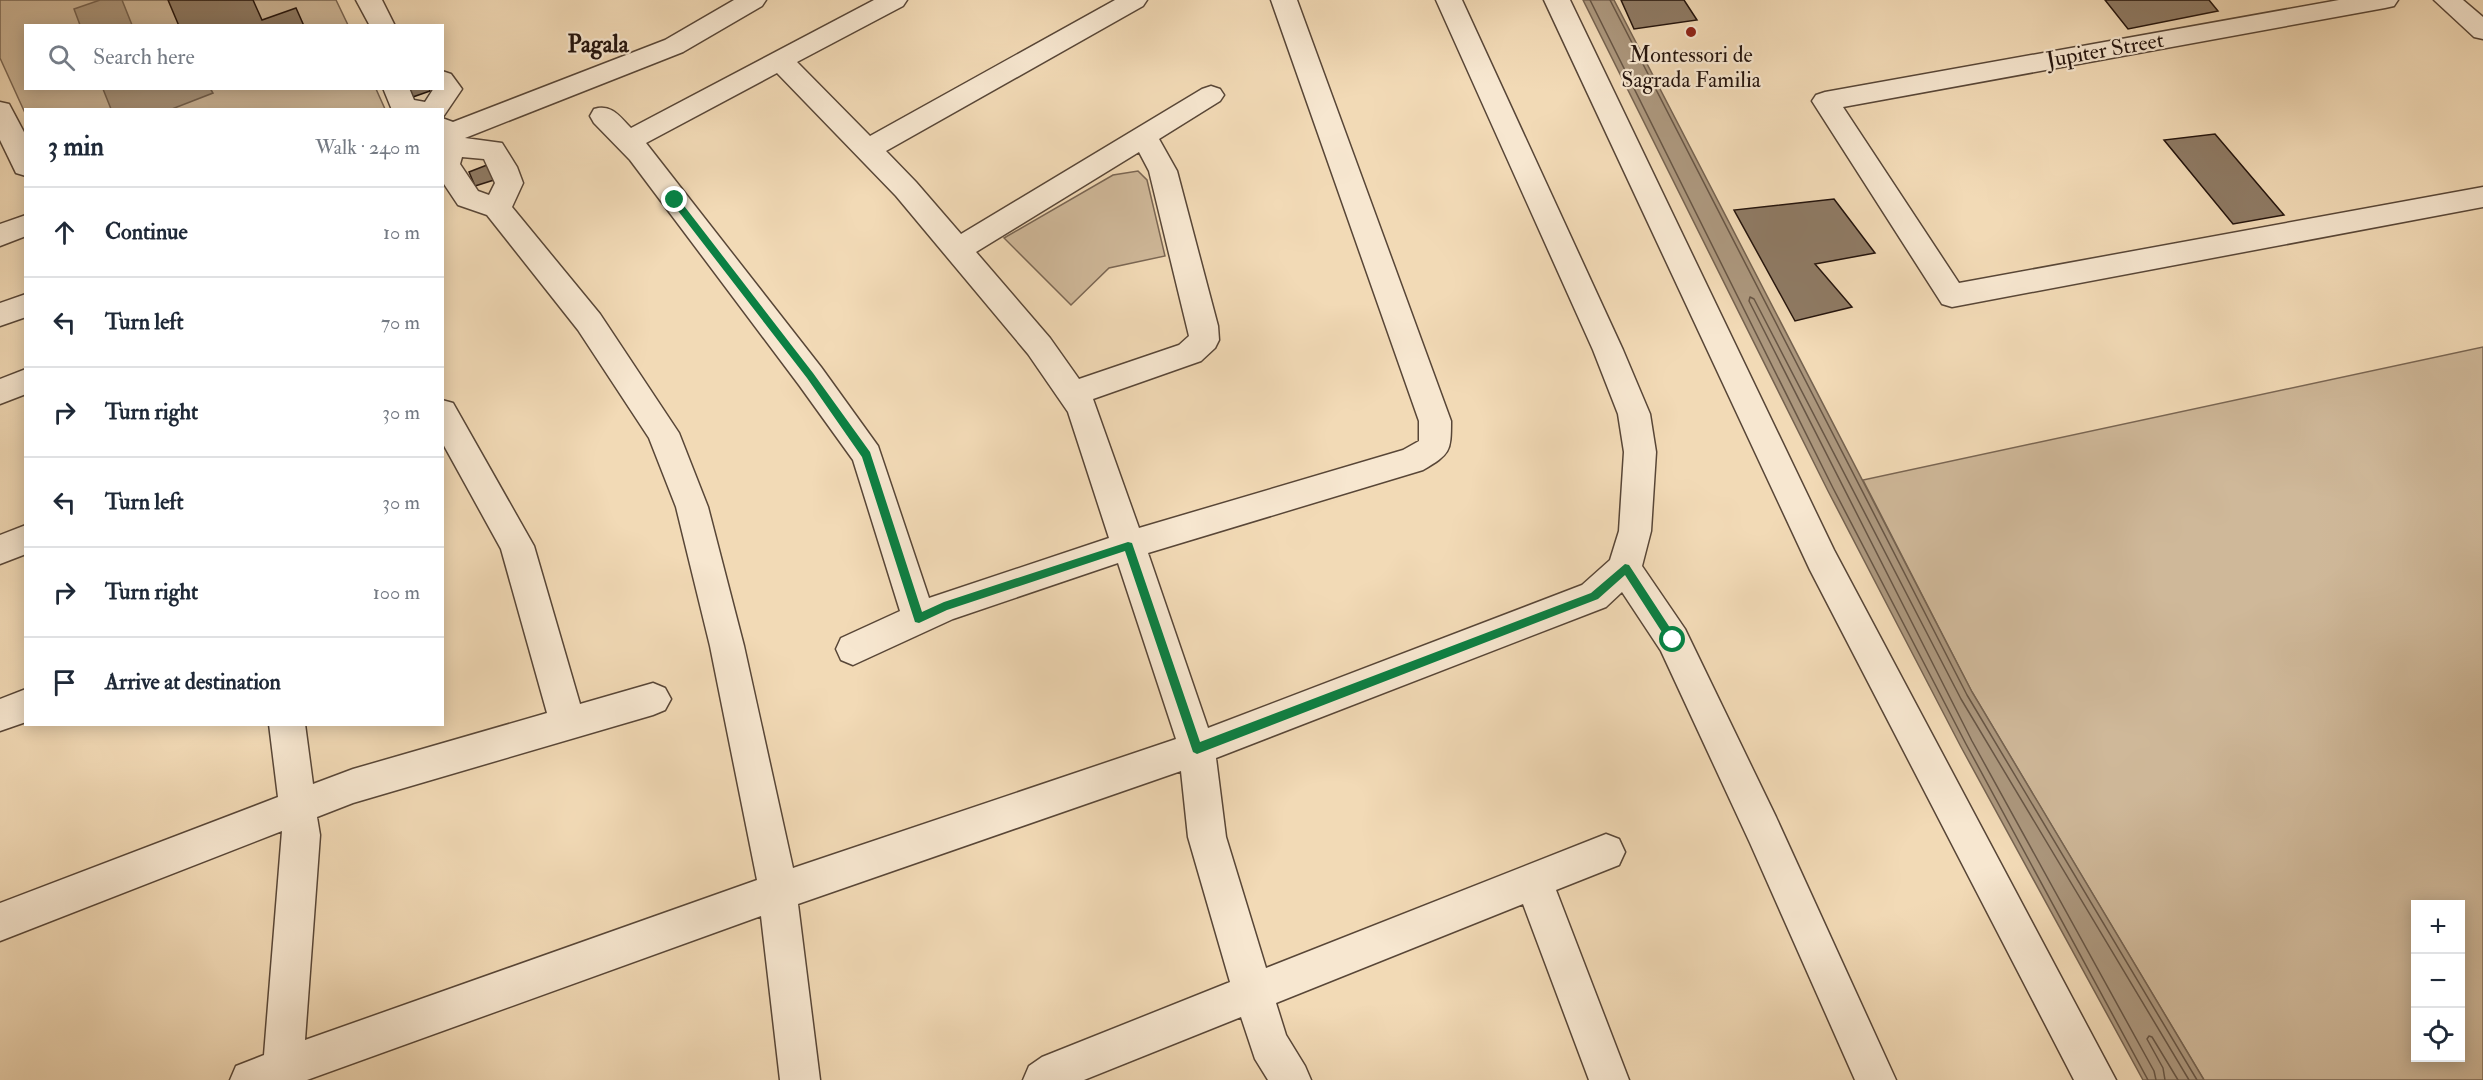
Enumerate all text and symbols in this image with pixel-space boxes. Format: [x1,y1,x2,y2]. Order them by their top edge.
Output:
search box [24,24,444,90]
marker: Montessori de Sagrada Familia [1684,25,1698,39]
street label: Jupiter Street [2043,26,2166,75]
district label: Pagala [567,29,630,60]
icon: search [45,41,78,74]
place label: Montessori de Sagrada Familia [1621,41,1762,94]
text: Search here [93,43,195,71]
text: 3 min [48,131,104,163]
text: Walk · 240 m [315,135,420,160]
route end [661,186,687,212]
icon: ahead [48,216,81,249]
text: Continue [105,218,188,246]
text: 10 m [383,220,420,245]
icon: left [48,306,81,339]
text: Turn left [105,308,184,336]
text: 70 m [381,310,420,335]
icon: right [48,396,81,429]
text: Turn right [105,398,198,426]
text: 30 m [382,400,420,425]
icon: left [48,486,81,519]
text: Turn left [105,488,184,516]
text: 30 m [382,490,420,515]
icon: right [48,576,81,609]
text: Turn right [105,578,198,606]
text: 100 m [373,580,420,605]
route start [1659,626,1685,652]
icon: arrive [48,666,81,699]
text: Arrive at destination [105,668,281,696]
map controls [2411,900,2465,1062]
button: + [2411,900,2465,954]
button: − [2411,954,2465,1008]
button: locate [2411,1008,2465,1062]

